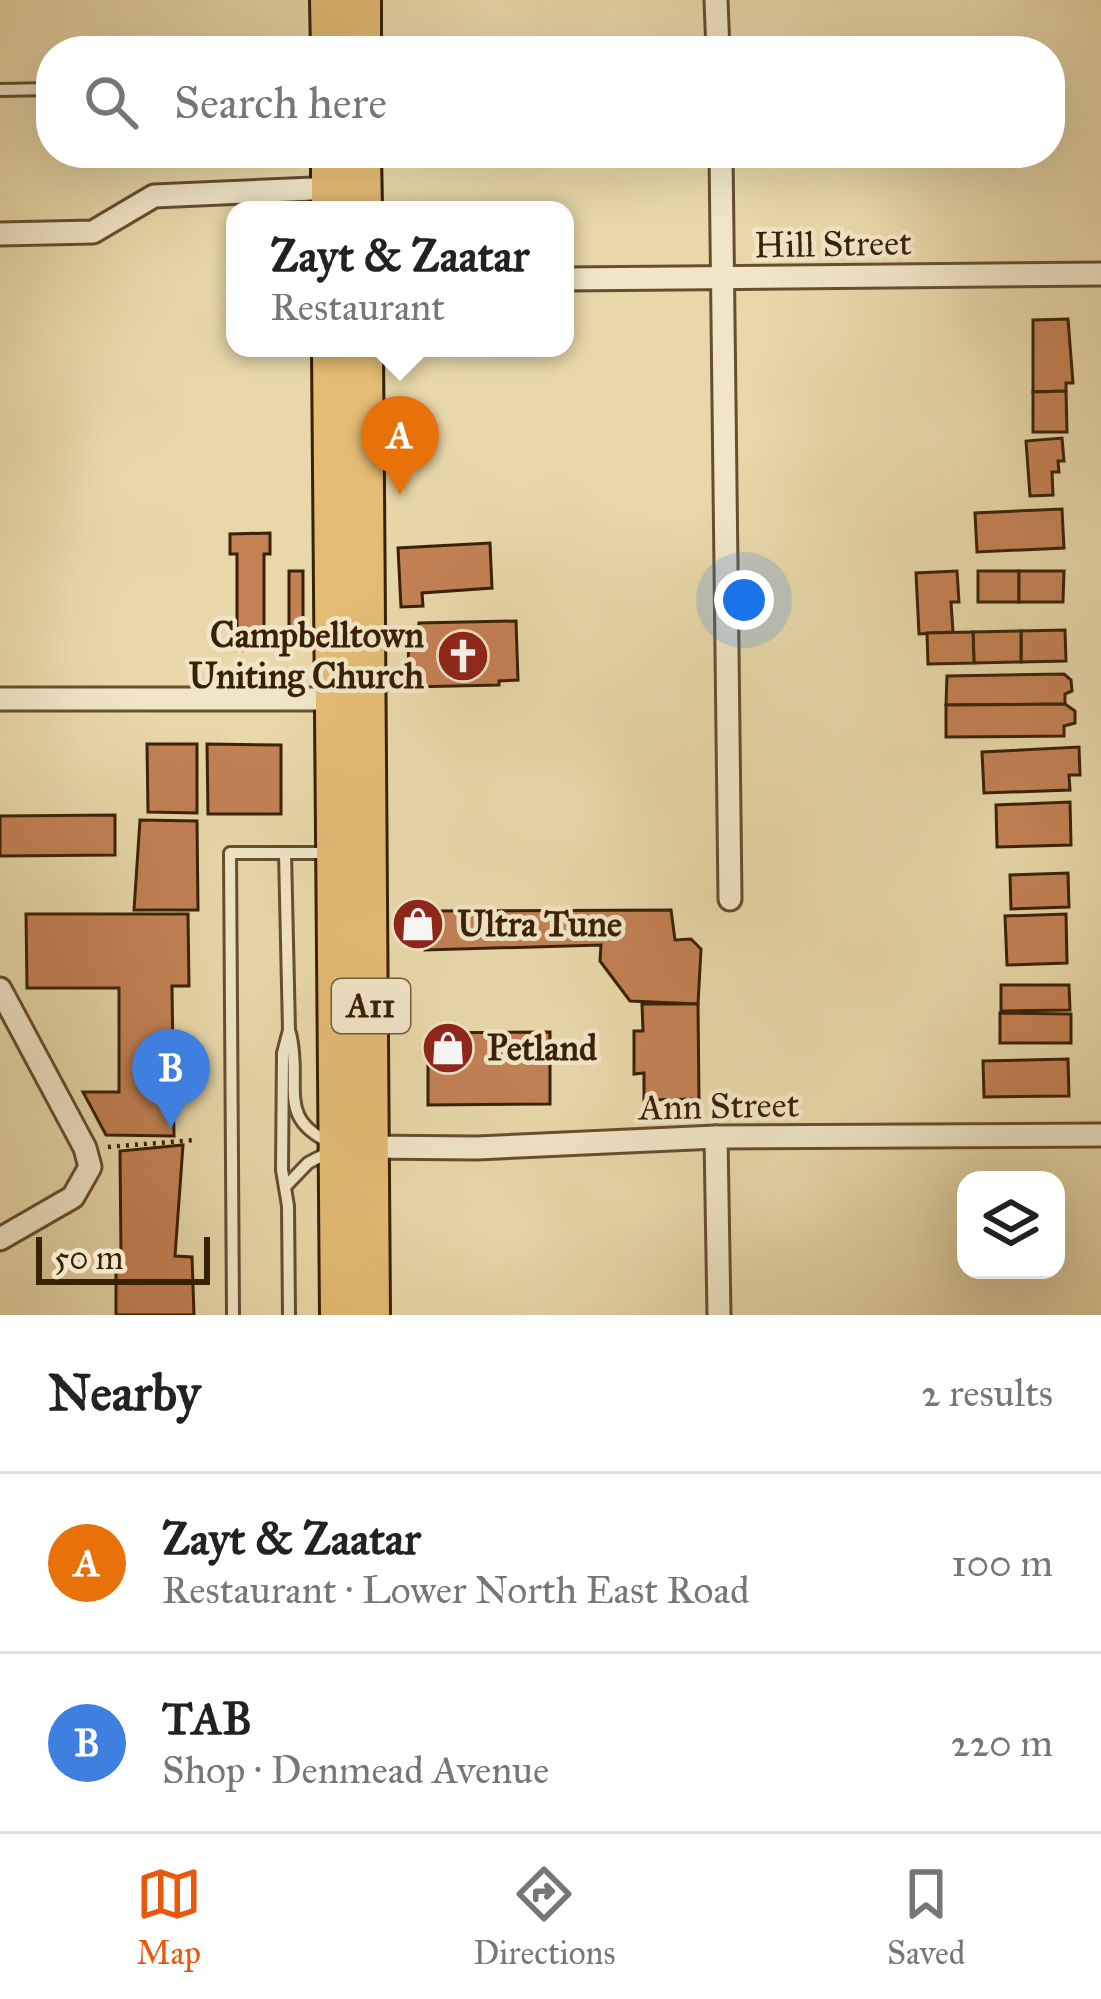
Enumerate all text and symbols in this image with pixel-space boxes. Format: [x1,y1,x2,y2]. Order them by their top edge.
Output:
search box [36,36,1065,168]
icon: search [78,69,144,135]
text: Search here [174,75,387,130]
popup [226,201,574,357]
street label: Hill Street [754,221,912,267]
text: Zayt & Zaatar [271,228,529,283]
text: Restaurant [271,283,445,331]
pin: A [361,396,439,495]
your location [714,570,774,630]
place label: Campbelltown Uniting Church [189,613,425,698]
church icon: Campbelltown Uniting Church [435,628,491,684]
shop icon: Ultra Tune [390,896,446,952]
place label: Ultra Tune [457,902,622,946]
road number: A11 [332,979,410,1033]
shop icon: Petland [420,1020,476,1076]
place label: Petland [487,1026,598,1070]
pin: B [132,1029,210,1128]
street label: Ann Street [636,1083,800,1129]
map controls [957,1171,1065,1279]
button: layers [957,1171,1065,1279]
scale bar [36,1231,210,1284]
text: 50 m [54,1238,123,1278]
text: Nearby [48,1362,200,1424]
text: 2 results [921,1369,1053,1417]
text: Zayt & Zaatar [162,1511,421,1566]
text: A [74,1539,100,1587]
text: 100 m [951,1539,1053,1587]
text: Restaurant · Lower North East Road [162,1566,750,1614]
text: TAB [162,1691,252,1746]
text: B [74,1719,100,1767]
text: 220 m [951,1719,1053,1767]
text: Shop · Denmead Avenue [162,1746,549,1794]
tab: Map [136,1861,202,1973]
tab: Directions [473,1861,615,1973]
tab: Saved [887,1861,965,1973]

